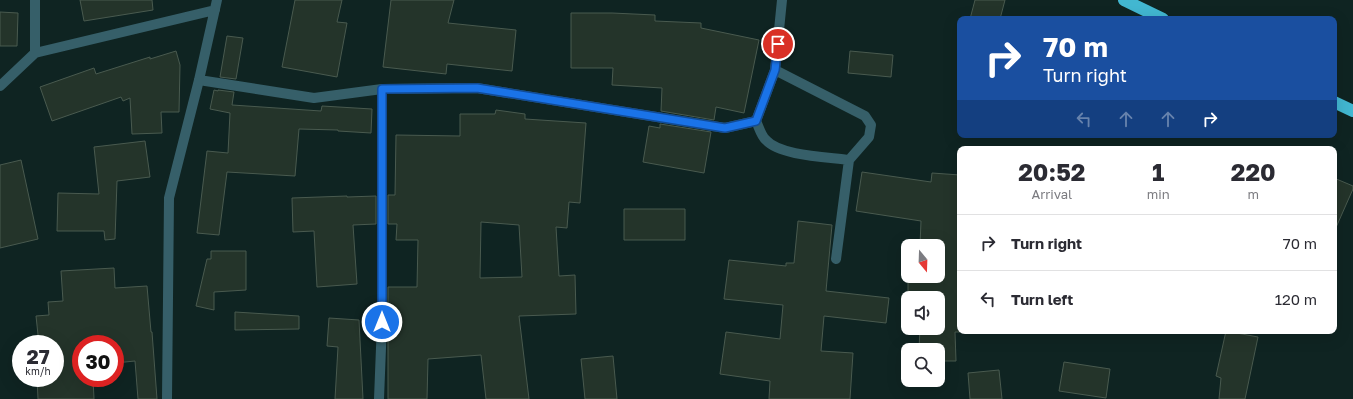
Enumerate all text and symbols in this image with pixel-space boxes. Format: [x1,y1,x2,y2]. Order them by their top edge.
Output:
pin [761,27,795,61]
text: 70 m [1043,30,1108,63]
icon: right [977,32,1029,84]
icon: arrive [767,33,789,55]
text: Turn right [1043,64,1127,86]
icon: left [1073,108,1095,130]
icon: ahead [1115,108,1137,130]
icon: ahead [1157,108,1179,130]
icon: right [1199,108,1221,130]
text: 20:52 [1018,157,1085,186]
text: 1 [1152,157,1164,186]
text: 220 [1231,157,1276,186]
text: Arrival [1031,186,1072,202]
text: min [1147,186,1170,202]
text: m [1248,186,1259,202]
icon: right [977,232,999,254]
text: Turn right [1011,234,1082,252]
text: 70 m [1283,234,1317,252]
north arrow [901,239,945,283]
map controls [901,239,945,387]
icon: left [977,288,999,310]
text: Turn left [1011,290,1073,308]
text: 120 m [1275,290,1317,308]
button: sound [901,291,945,335]
position arrow [361,301,403,343]
speed limit sign: 30 [72,335,124,387]
button: search [901,343,945,387]
text: 27 [26,344,50,368]
text: km/h [25,365,51,377]

